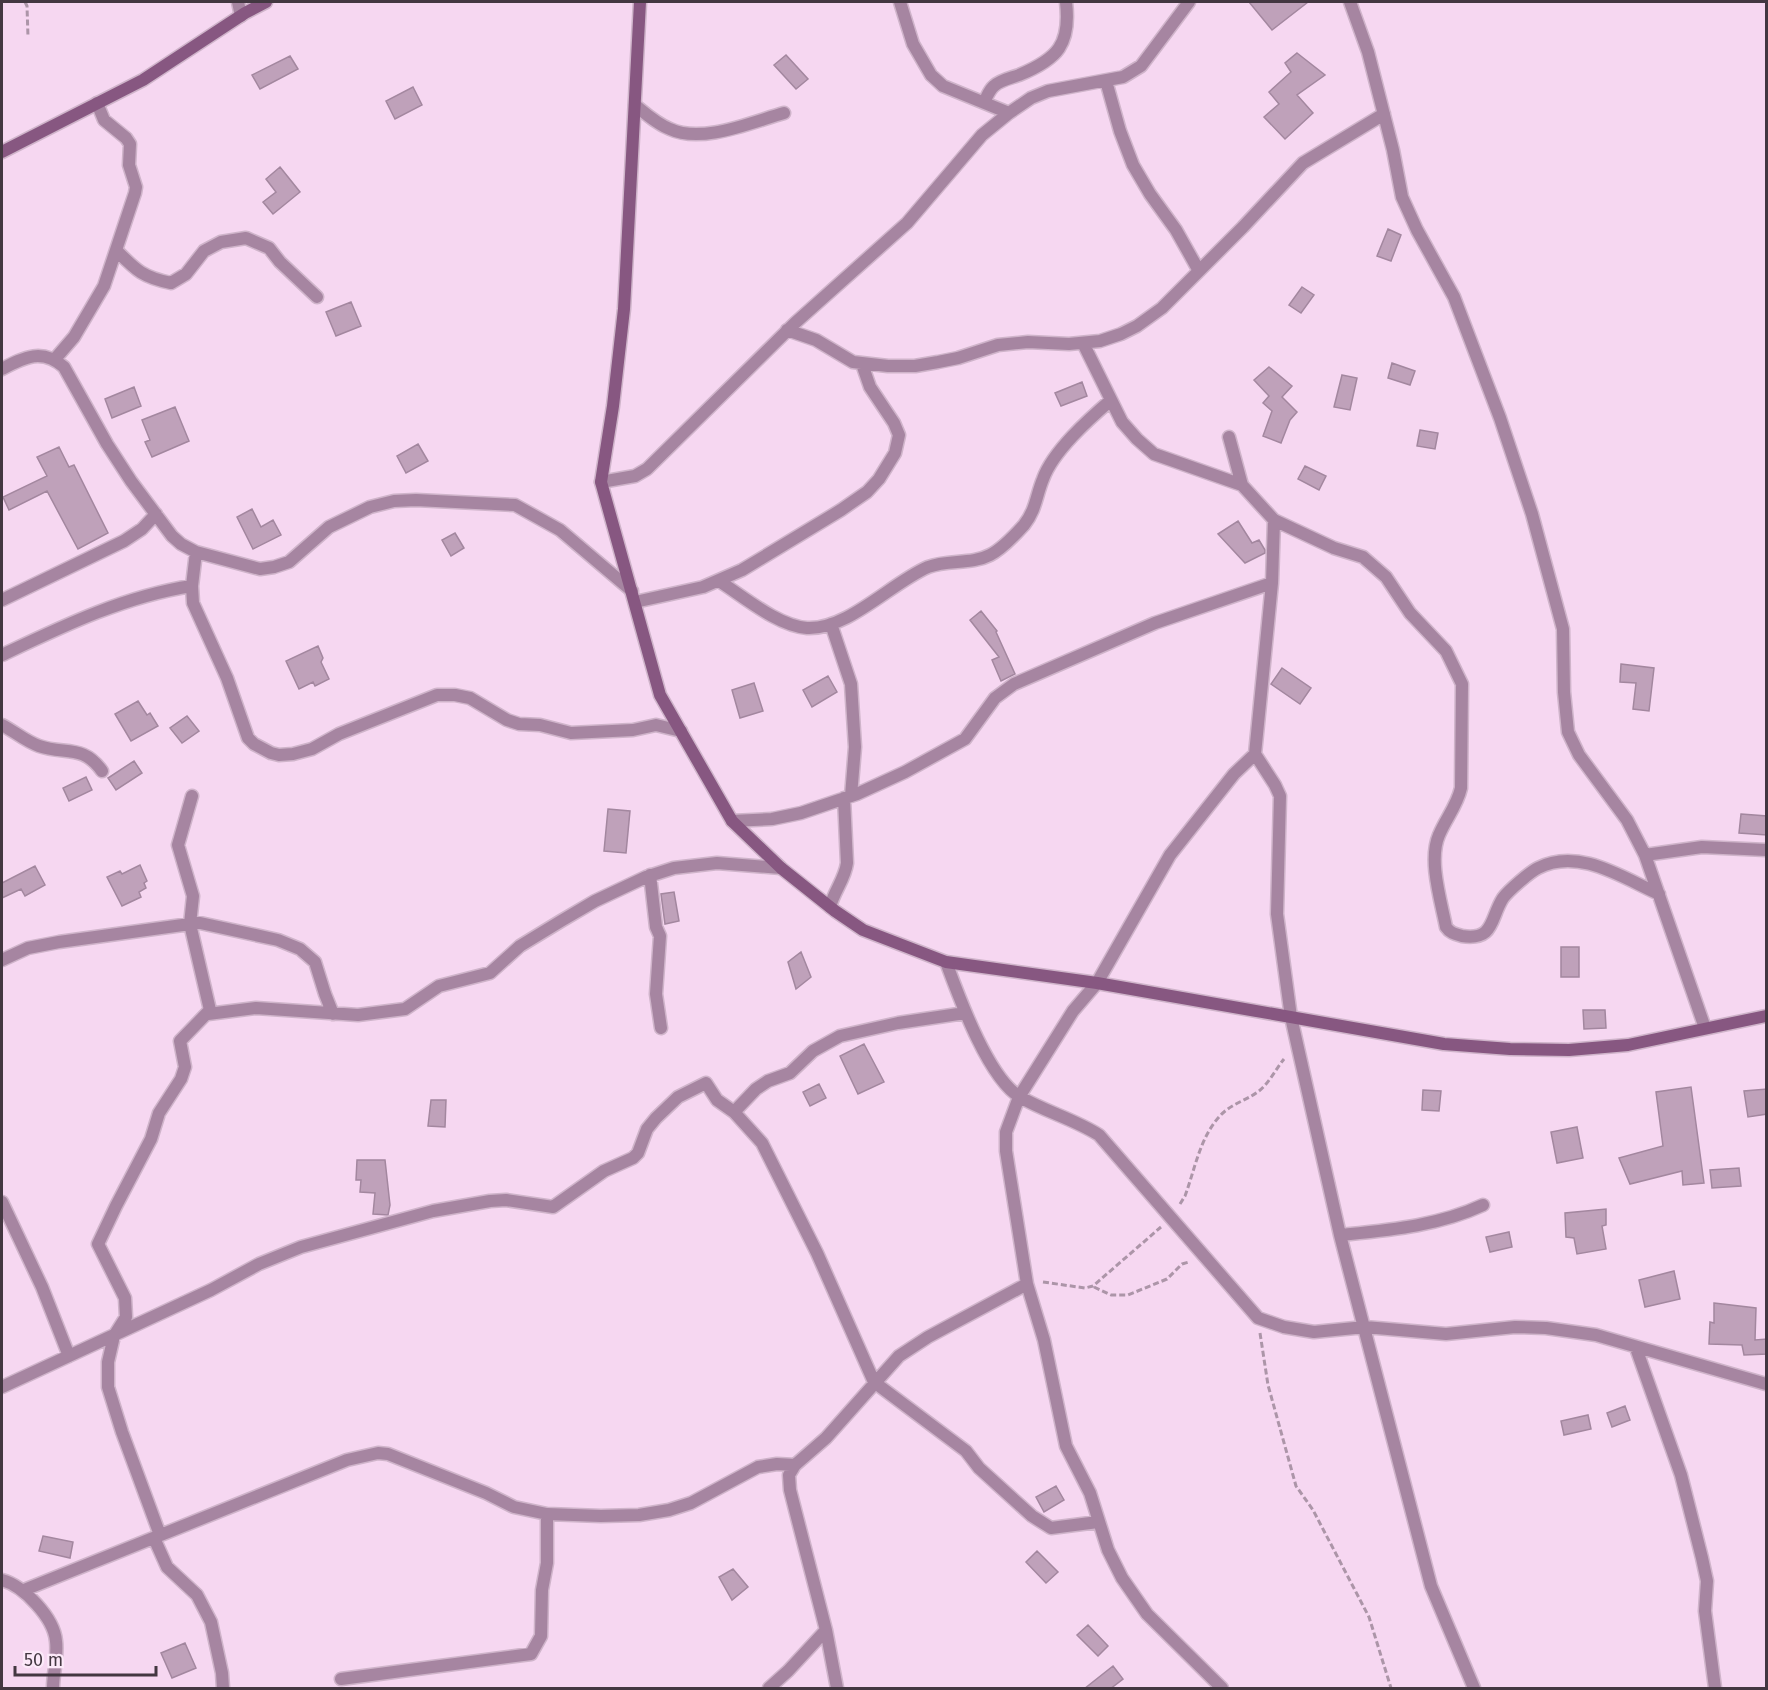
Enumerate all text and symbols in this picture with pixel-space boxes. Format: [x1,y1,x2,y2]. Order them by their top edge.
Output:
scale bar [15,1639,156,1677]
text: 50 m [24,1649,63,1671]

